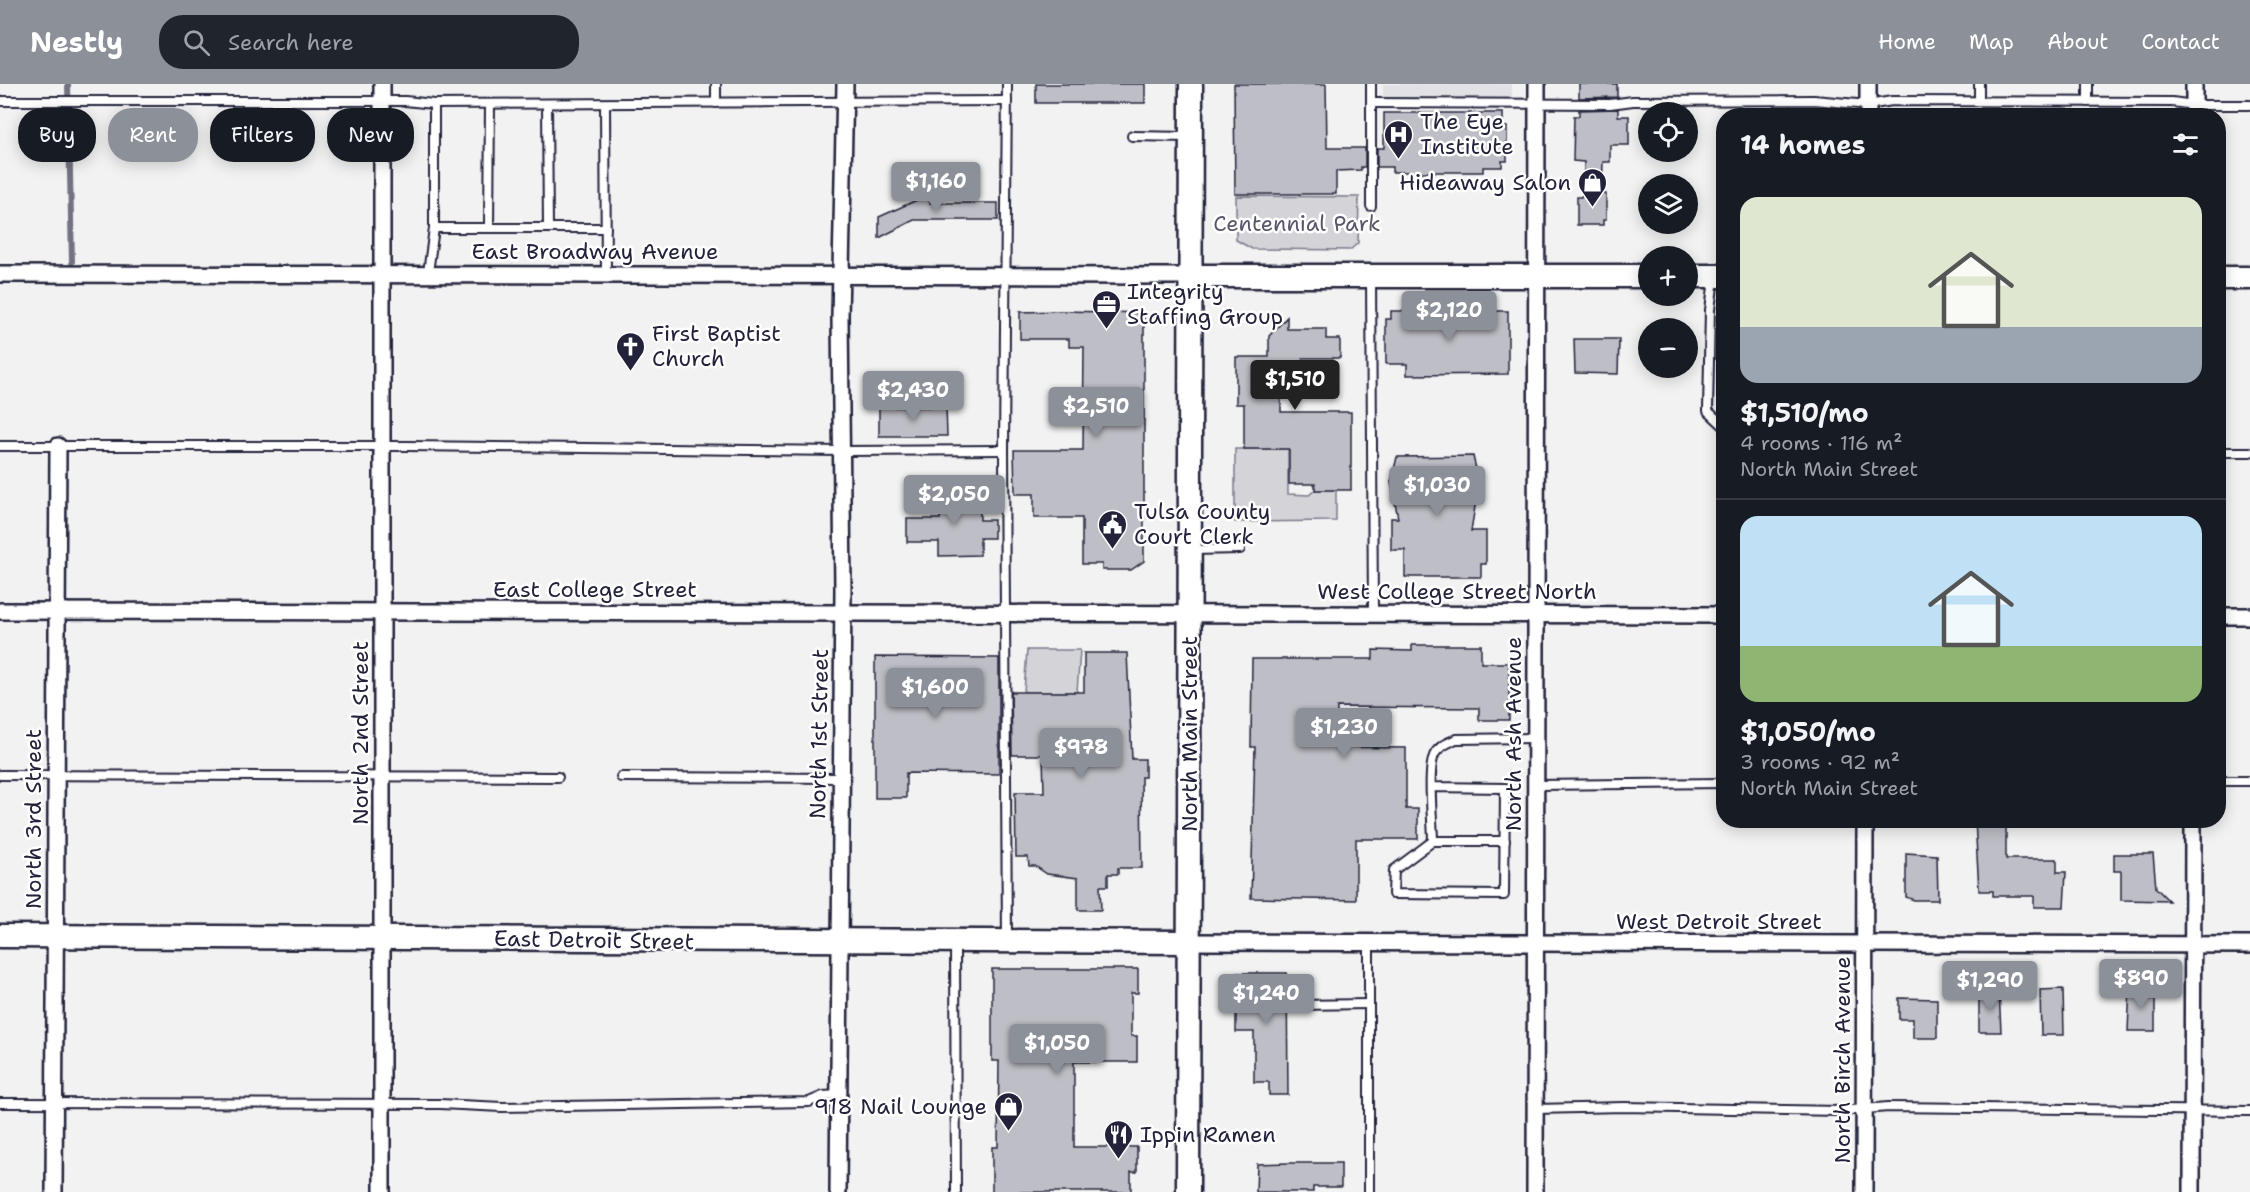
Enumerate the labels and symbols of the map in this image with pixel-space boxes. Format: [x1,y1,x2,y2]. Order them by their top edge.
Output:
place label: The Eye Institute [1420,107,1514,161]
hospital icon: The Eye Institute [1383,118,1415,160]
pin: $1,160 [887,162,985,213]
shop icon: Hideaway Salon [1576,166,1608,208]
place label: Hideaway Salon [1399,168,1571,197]
park label: Centennial Park [1213,209,1381,238]
street label: East Broadway Avenue [472,237,718,266]
place label: Integrity Staffing Group [1127,277,1283,331]
office icon: Integrity Staffing Group [1090,288,1122,330]
pin: $2,120 [1400,291,1498,342]
place label: First Baptist Church [652,319,781,373]
church icon: First Baptist Church [615,330,647,372]
pin: $1,510 [1246,360,1344,411]
pin: $2,430 [864,371,962,422]
pin: $2,510 [1047,387,1145,438]
pin: $1,030 [1388,466,1486,517]
pin: $2,050 [905,475,1003,526]
place label: Tulsa County Court Clerk [1134,497,1270,551]
public building icon: Tulsa County Court Clerk [1097,508,1129,550]
street label: East College Street [493,575,697,604]
street label: West College Street North [1317,577,1597,606]
street label: North Main Street [1175,636,1204,832]
street label: North Ash Avenue [1499,636,1528,832]
street label: North 2nd Street [346,641,375,825]
street label: North 1st Street [803,649,835,819]
pin: $1,600 [886,668,984,719]
pin: $1,230 [1295,708,1393,759]
pin: $978 [1045,728,1117,779]
street label: North 3rd Street [19,729,48,909]
street label: West Detroit Street [1616,907,1822,936]
street label: East Detroit Street [494,924,694,956]
street label: North Birch Avenue [1828,956,1857,1164]
pin: $890 [2105,959,2177,1010]
pin: $1,290 [1941,961,2039,1012]
pin: $1,240 [1217,974,1315,1025]
pin: $1,050 [1008,1024,1106,1075]
shop icon: 918 Nail Lounge [992,1090,1024,1132]
place label: 918 Nail Lounge [814,1092,987,1121]
restaurant icon: Ippin Ramen [1103,1118,1135,1160]
place label: Ippin Ramen [1140,1120,1276,1149]

